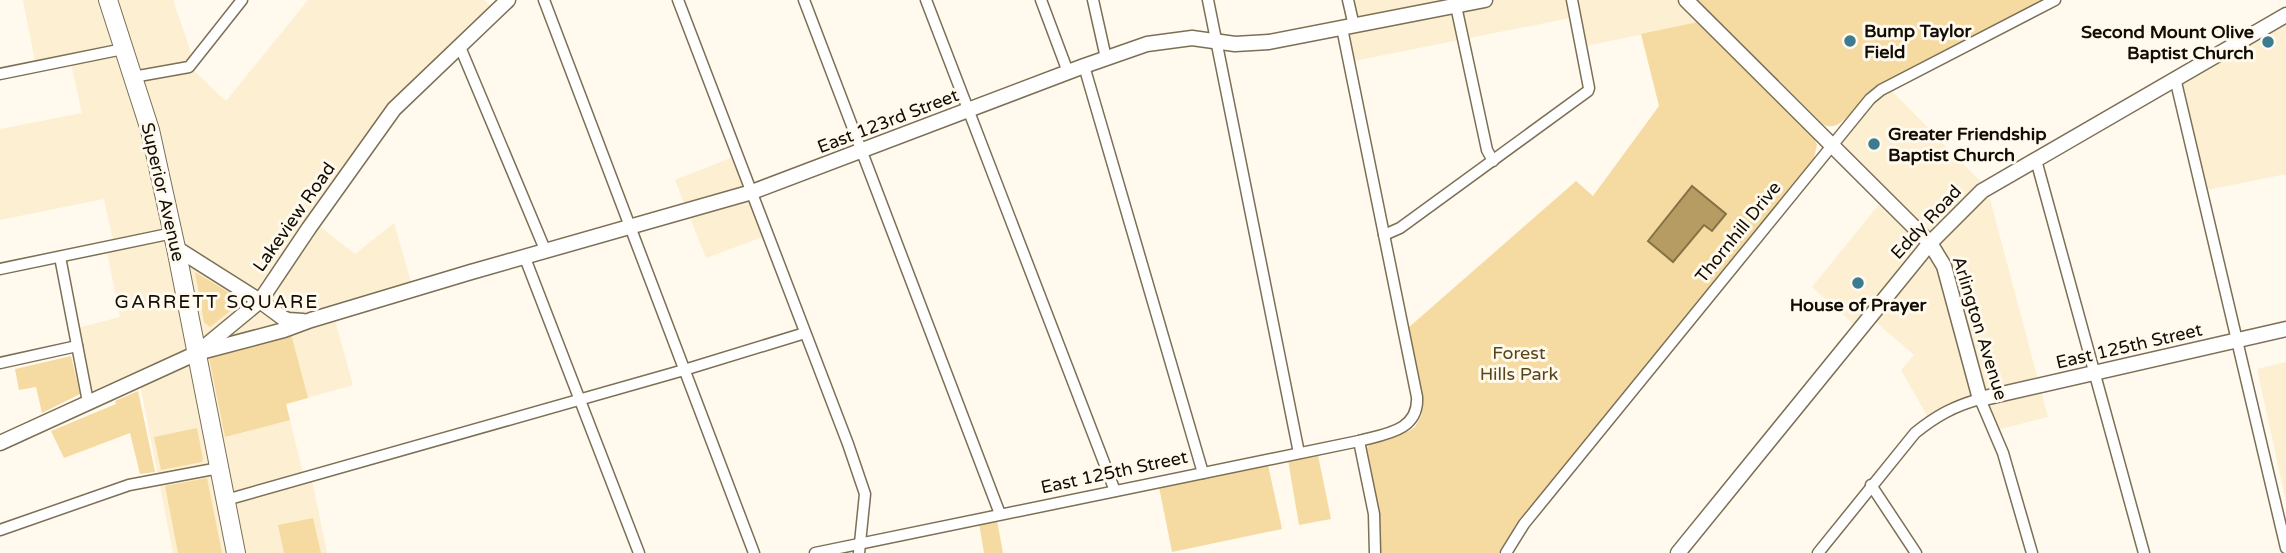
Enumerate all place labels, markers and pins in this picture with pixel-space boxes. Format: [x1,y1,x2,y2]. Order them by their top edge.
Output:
place label: Bump Taylor Field [1864,20,1972,63]
place label: Second Mount Olive Baptist Church [2081,21,2254,64]
marker: Bump Taylor Field [1842,33,1858,49]
marker: Second Mount Olive Baptist Church [2260,34,2276,50]
place label: Greater Friendship Baptist Church [1888,123,2047,166]
marker: Greater Friendship Baptist Church [1866,136,1882,152]
marker: House of Prayer [1850,275,1866,291]
place label: House of Prayer [1790,294,1927,316]

